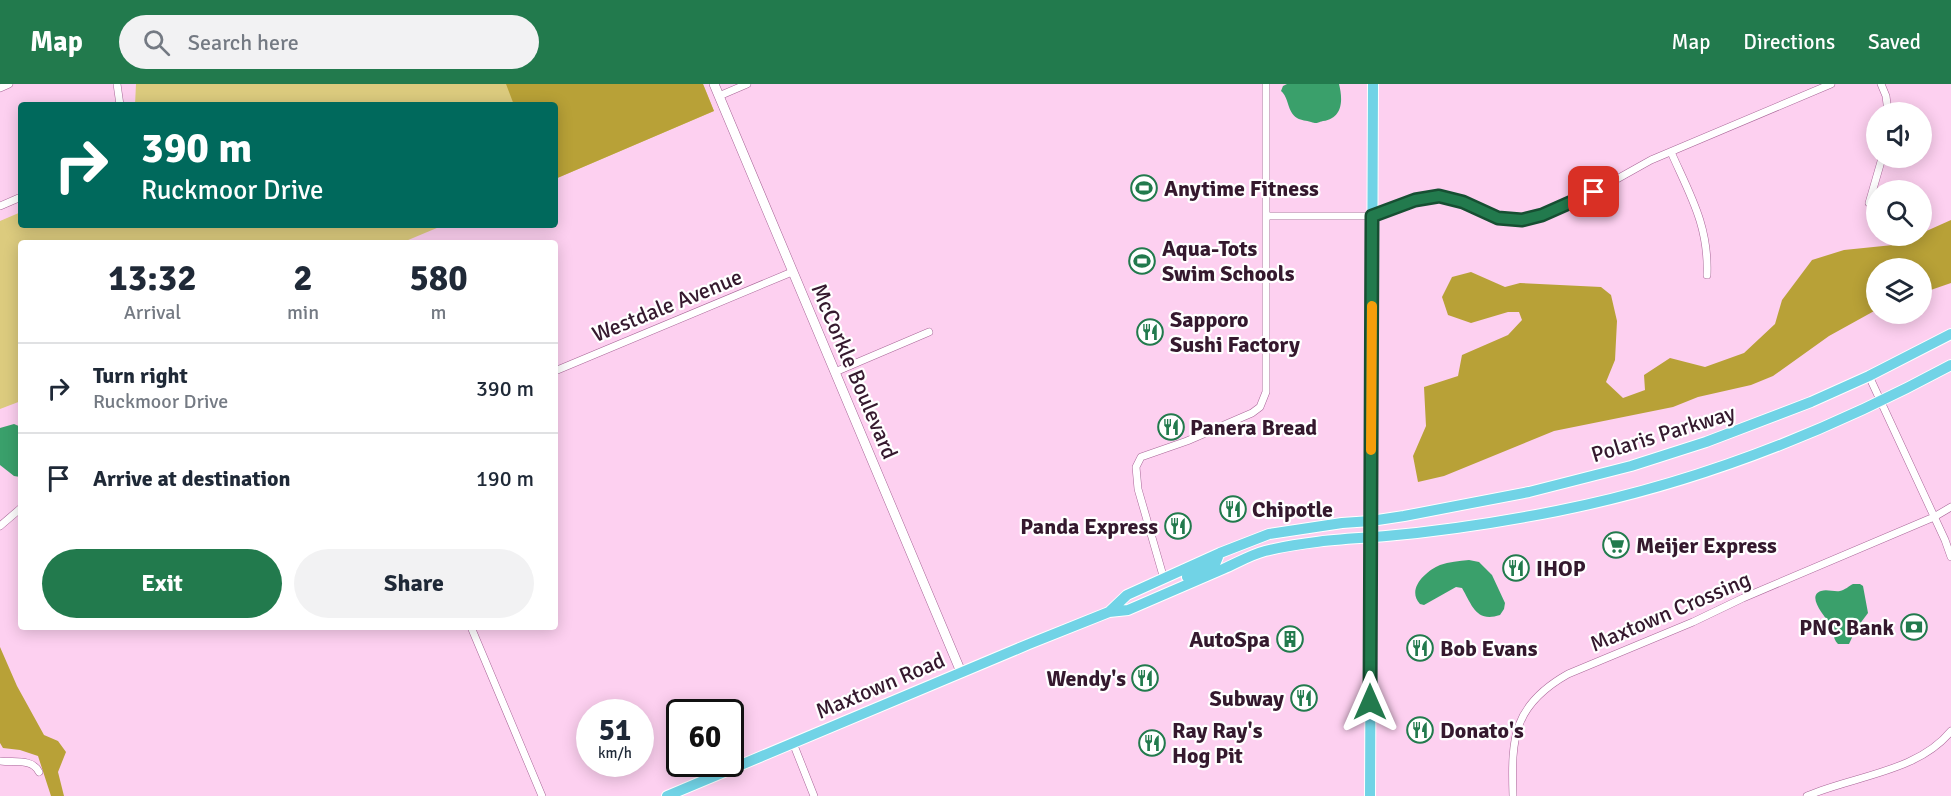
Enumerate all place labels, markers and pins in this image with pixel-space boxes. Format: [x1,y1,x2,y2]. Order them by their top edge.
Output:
pin [1568,166,1619,217]
sports icon: Anytime Fitness [1129,173,1159,203]
place label: Anytime Fitness [1164,175,1319,202]
place label: Aqua-Tots Swim Schools [1162,235,1295,287]
sports icon: Aqua-Tots Swim Schools [1127,246,1157,276]
place label: Sapporo Sushi Factory [1170,306,1300,358]
restaurant icon: Sapporo Sushi Factory [1135,317,1165,347]
restaurant icon: Panera Bread [1156,412,1186,442]
place label: Panera Bread [1190,414,1317,441]
restaurant icon: Chipotle [1218,494,1248,524]
place label: Chipotle [1252,496,1333,523]
restaurant icon: Panda Express [1163,511,1193,541]
place label: Panda Express [1020,513,1158,540]
supermarket icon: Meijer Express [1601,530,1631,560]
place label: Meijer Express [1636,532,1777,559]
restaurant icon: IHOP [1501,553,1531,583]
place label: IHOP [1536,555,1586,582]
bank icon: PNC Bank [1899,612,1929,642]
place label: PNC Bank [1799,614,1894,641]
building icon: AutoSpa [1275,624,1305,654]
place label: AutoSpa [1189,626,1270,653]
restaurant icon: Bob Evans [1405,633,1435,663]
place label: Bob Evans [1440,635,1538,662]
restaurant icon: Wendy's [1130,663,1160,693]
place label: Wendy's [1046,665,1126,692]
restaurant icon: Subway [1289,683,1319,713]
place label: Subway [1209,685,1284,712]
restaurant icon: Donato's [1405,715,1435,745]
place label: Ray Ray's Hog Pit [1172,717,1263,769]
place label: Donato's [1440,717,1524,744]
restaurant icon: Ray Ray's Hog Pit [1137,728,1167,758]

